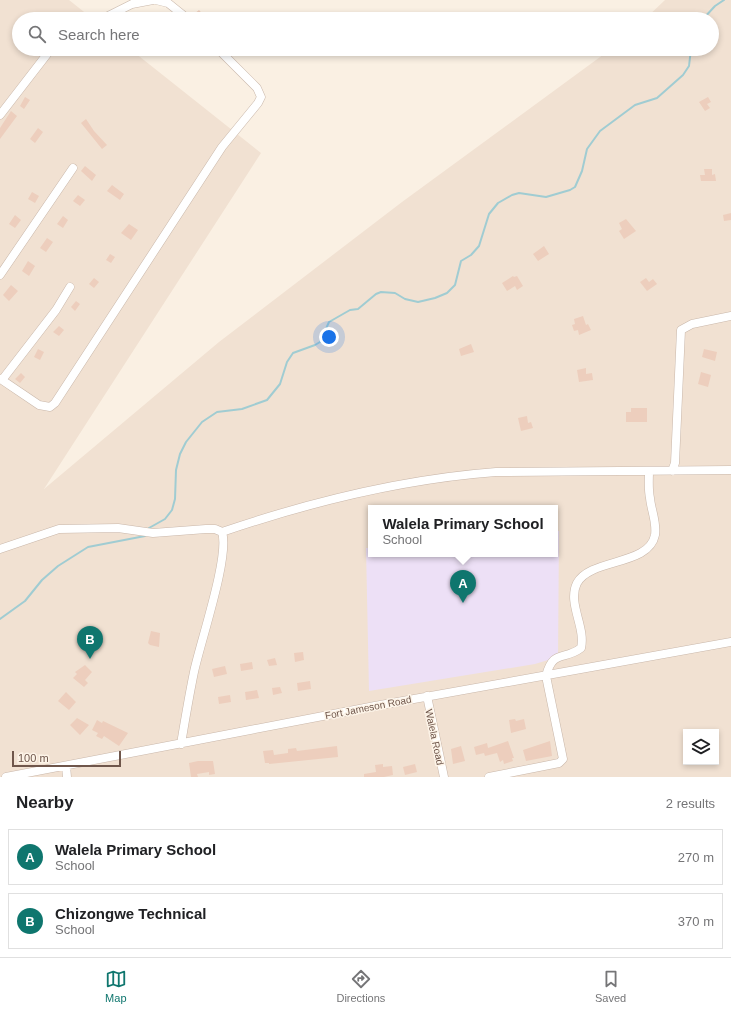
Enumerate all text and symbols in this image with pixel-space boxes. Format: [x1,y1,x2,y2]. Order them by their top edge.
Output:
search box [12,12,719,56]
icon: search [26,23,48,45]
text: Search here [58,26,140,43]
your location [319,327,339,347]
popup [368,505,558,557]
text: Walela Primary School [382,515,544,532]
text: School [382,532,422,547]
pin: A [450,570,476,603]
pin: B [77,626,103,659]
street label: Fort Jameson Road [324,694,412,721]
street label: Walela Road [423,708,446,766]
map controls [683,729,719,765]
button: layers [683,729,719,765]
scale bar [12,749,121,768]
text: 100 m [18,752,49,764]
text: Nearby [16,793,74,812]
text: 2 results [666,796,715,811]
text: Walela Primary School [55,841,216,858]
text: A [25,850,35,865]
text: 270 m [678,850,714,865]
text: School [55,858,95,873]
text: Chizongwe Technical [55,905,206,922]
text: B [25,914,35,929]
text: 370 m [678,914,714,929]
text: School [55,922,95,937]
tab: Map [105,968,127,1004]
tab: Directions [336,968,385,1004]
tab: Saved [595,968,626,1004]

